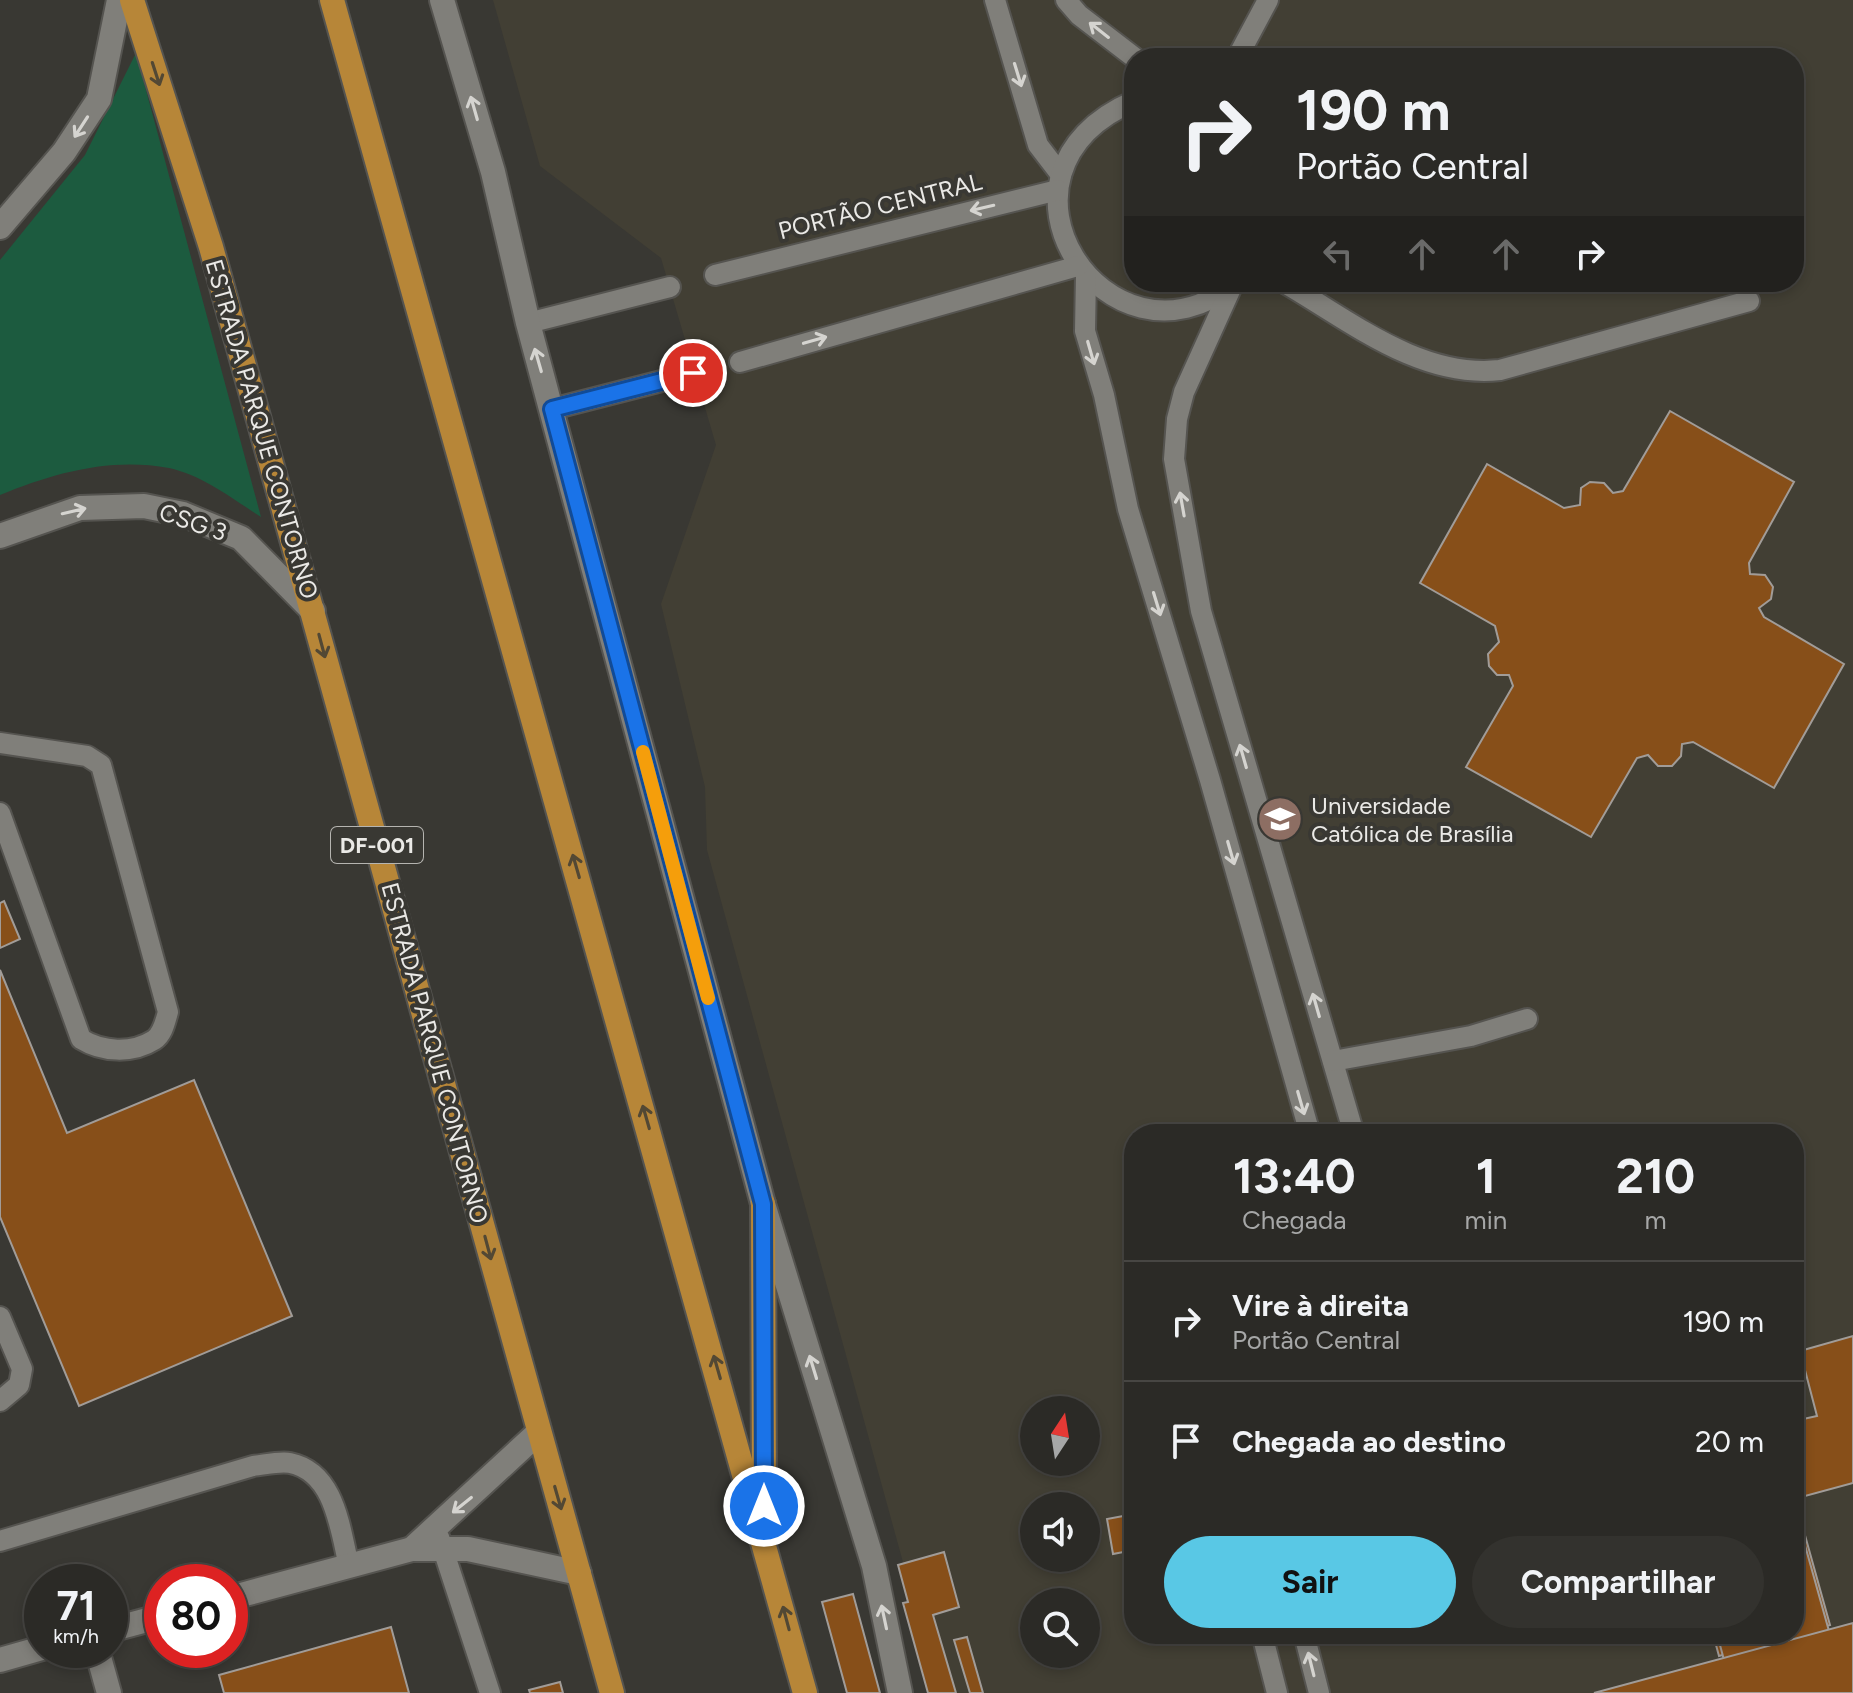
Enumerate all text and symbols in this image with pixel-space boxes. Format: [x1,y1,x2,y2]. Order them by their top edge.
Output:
one-way arrow [1089,22,1110,39]
one-way arrow [149,62,164,87]
one-way arrow [1011,62,1026,87]
text: 190 m [1296,77,1451,144]
icon: right [1164,80,1268,184]
one-way arrow [466,95,481,121]
one-way arrow [72,115,89,137]
text: Portão Central [1296,145,1529,188]
street label: PORTÃO CENTRAL [775,167,985,245]
one-way arrow [970,201,995,216]
icon: left [1316,232,1360,276]
icon: ahead [1400,232,1444,276]
icon: ahead [1484,232,1528,276]
icon: right [1568,232,1612,276]
street label: ESTRADA PARQUE CONTORNO [200,256,324,602]
one-way arrow [802,331,828,346]
pin [659,339,727,407]
one-way arrow [1084,339,1099,365]
one-way arrow [530,347,545,373]
icon: arrive [671,351,715,395]
one-way arrow [1174,492,1189,517]
street label: CSG 3 [156,497,230,547]
one-way arrow [60,503,86,518]
one-way arrow [1151,591,1165,616]
one-way arrow [316,633,331,659]
one-way arrow [1235,744,1249,769]
place label: Universidade Católica de Brasília [1311,791,1513,848]
school or university icon: Universidade Católica de Brasília [1256,795,1304,843]
road number: DF-001 [331,827,423,863]
one-way arrow [1224,840,1239,866]
one-way arrow [568,854,583,880]
street label: ESTRADA PARQUE CONTORNO [375,879,495,1227]
one-way arrow [1308,993,1323,1019]
one-way arrow [1295,1090,1310,1116]
one-way arrow [638,1104,653,1130]
text: 13:40 [1233,1147,1356,1205]
text: 1 [1476,1147,1496,1205]
text: 210 [1616,1147,1695,1205]
text: Chegada [1242,1204,1346,1236]
text: min [1465,1204,1507,1236]
text: m [1645,1204,1667,1236]
one-way arrow [482,1234,497,1260]
text: Vire à direita [1232,1287,1409,1324]
icon: right [1164,1299,1208,1343]
text: 190 m [1682,1303,1764,1340]
text: Portão Central [1232,1324,1400,1356]
one-way arrow [708,1354,723,1380]
one-way arrow [805,1354,820,1380]
north arrow [1020,1396,1100,1476]
map controls [1020,1396,1100,1668]
icon: arrive [1164,1419,1208,1463]
text: Chegada ao destino [1232,1423,1506,1460]
text: 20 m [1695,1423,1764,1460]
position arrow [722,1464,806,1548]
one-way arrow [551,1485,566,1511]
button: sound [1020,1492,1100,1572]
one-way arrow [452,1496,473,1514]
button: Sair [1164,1536,1456,1628]
button: Compartilhar [1472,1536,1764,1628]
speed limit sign: 80 [144,1564,248,1668]
text: 71 [56,1582,96,1630]
button: search [1020,1588,1100,1668]
one-way arrow [876,1604,891,1630]
one-way arrow [777,1605,792,1631]
text: km/h [53,1624,99,1648]
one-way arrow [1303,1651,1318,1677]

